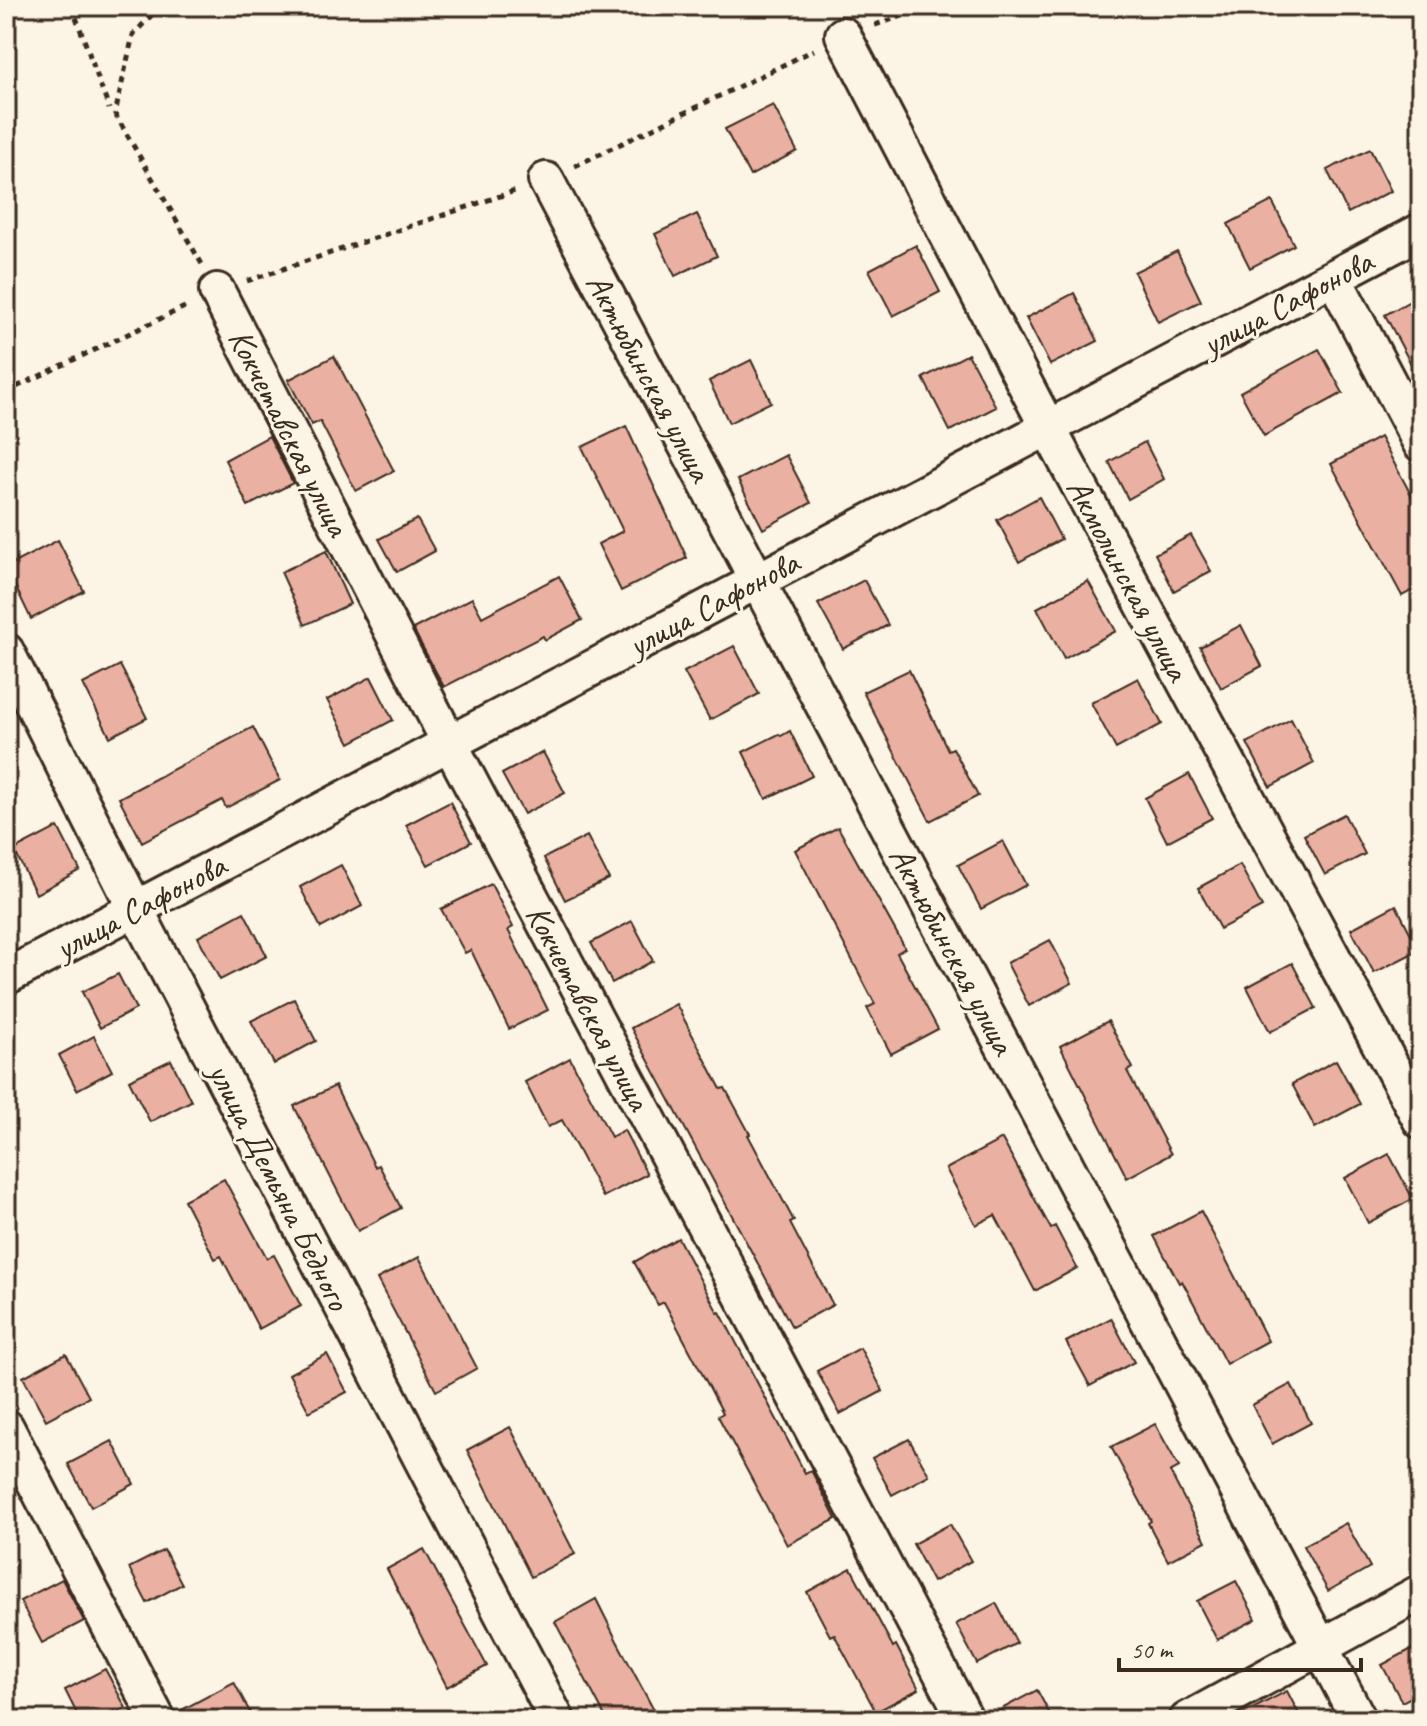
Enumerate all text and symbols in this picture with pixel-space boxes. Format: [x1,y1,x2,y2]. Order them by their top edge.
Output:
street label: улица Сафонова [1193,239,1382,366]
street label: Актюбинская улица [577,266,723,490]
street label: Кокчетавская улица [219,322,361,545]
street label: Акмолинская улица [1057,471,1201,690]
street label: улица Сафонова [619,540,808,667]
street label: Актюбинская улица [880,839,1026,1063]
street label: улица Сафонова [46,843,235,970]
street label: Кокчетавская улица [516,897,662,1119]
street label: улица Демьяна Бедного [198,1054,361,1319]
scale bar [1119,1622,1361,1672]
text: 50 m [1131,1635,1174,1665]

